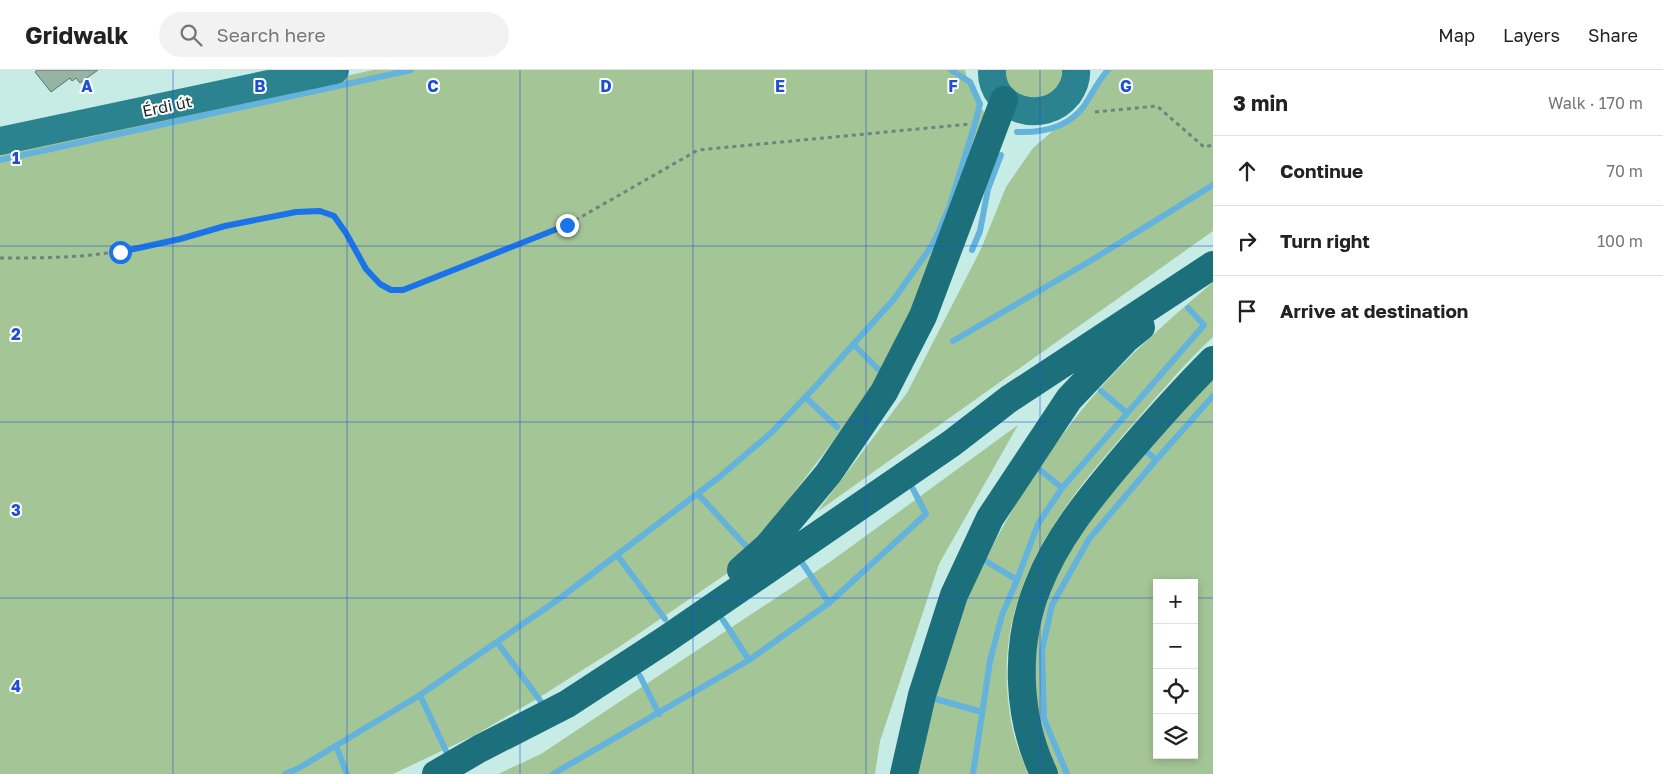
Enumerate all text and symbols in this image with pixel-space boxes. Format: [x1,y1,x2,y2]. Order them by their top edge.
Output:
search box [159,12,509,57]
text: Gridwalk [25,20,129,49]
icon: search [177,21,205,49]
text: Search here [217,23,325,46]
text: Map [1438,24,1475,46]
text: Layers [1503,24,1560,46]
text: Share [1588,24,1638,46]
text: A [81,76,93,96]
text: B [254,76,266,96]
text: C [427,76,439,96]
text: D [600,76,612,96]
text: E [775,76,785,96]
text: F [948,76,958,96]
text: G [1120,76,1132,96]
text: 3 min [1233,90,1288,116]
street label: Érdi út [140,91,194,121]
text: Walk · 170 m [1548,93,1643,113]
text: 1 [12,148,20,168]
icon: ahead [1233,157,1261,185]
text: Continue [1280,159,1363,182]
text: 70 m [1606,161,1643,181]
route end [556,214,579,237]
icon: right [1233,227,1261,255]
text: Turn right [1280,229,1370,252]
text: 100 m [1597,231,1643,251]
route start [109,241,132,264]
icon: arrive [1233,297,1261,325]
text: Arrive at destination [1280,299,1468,322]
text: 2 [11,324,21,344]
text: 3 [11,500,21,520]
map controls [1153,579,1198,759]
button: + [1153,579,1198,624]
button: − [1153,624,1198,669]
button: locate [1153,669,1198,714]
text: 4 [11,676,21,696]
button: layers [1153,714,1198,759]

